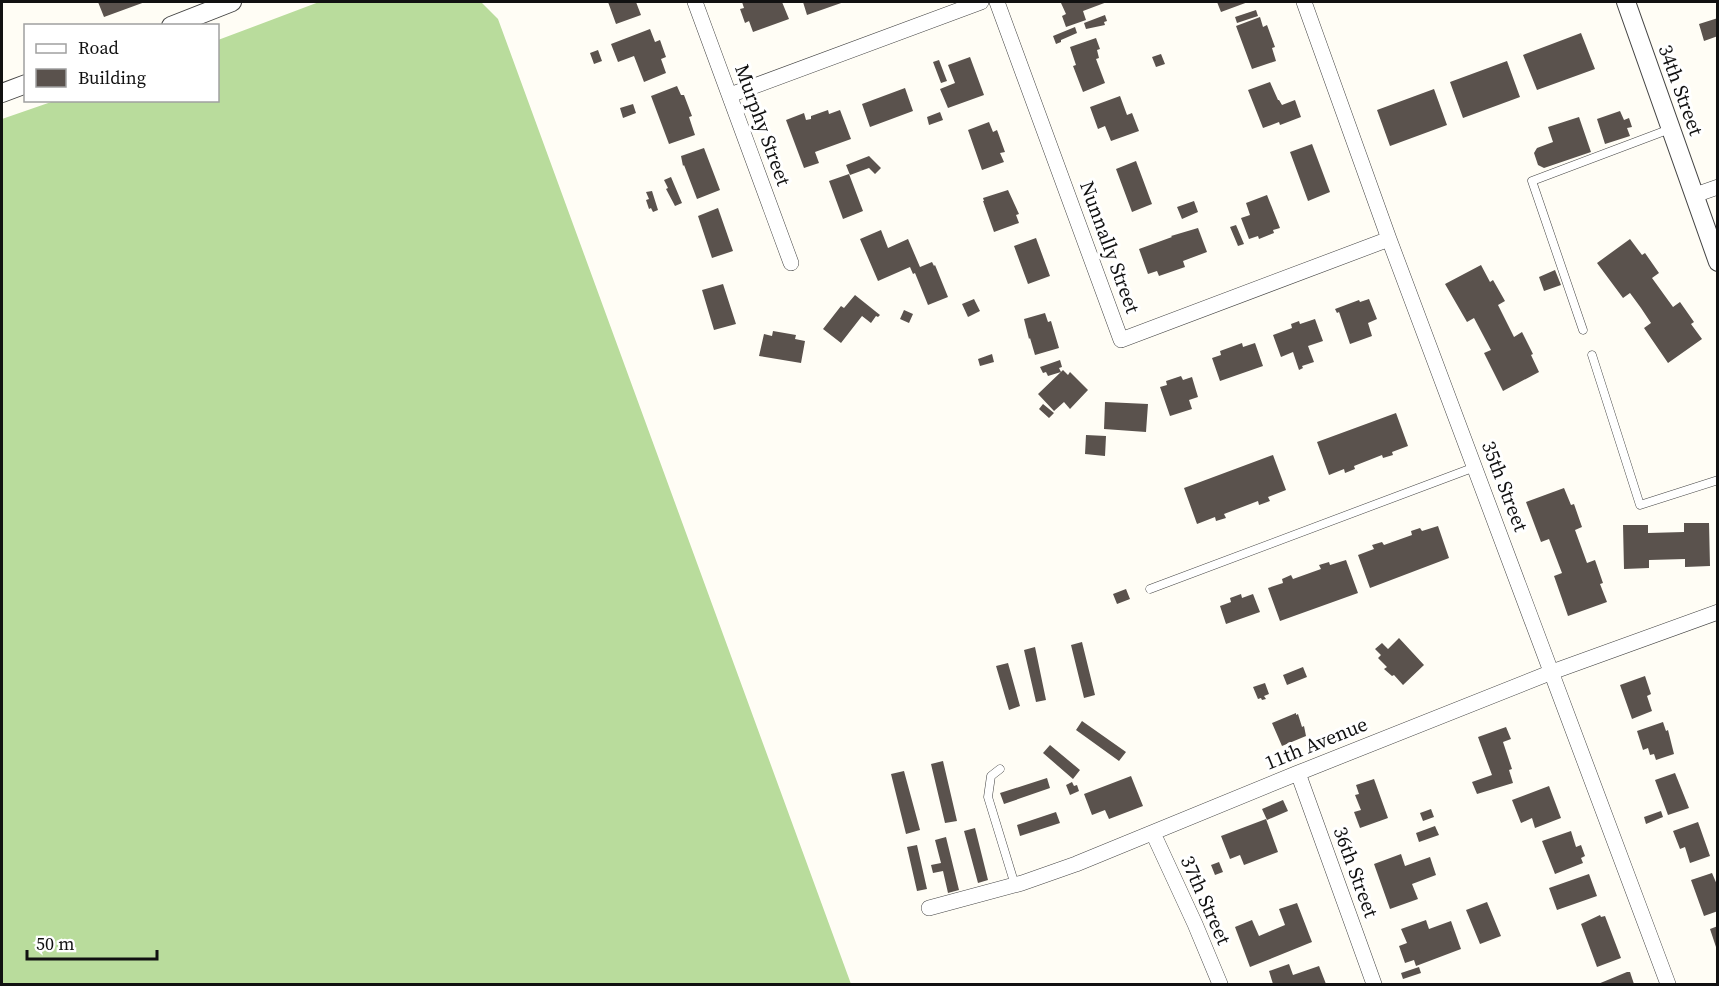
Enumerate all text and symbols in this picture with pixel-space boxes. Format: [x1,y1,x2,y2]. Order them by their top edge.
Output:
legend [24,24,219,102]
text: Road [78,35,119,60]
street label: 34th Street [1652,41,1711,140]
street label: Murphy Street [728,60,798,190]
text: Building [78,65,146,90]
street label: Nunnally Street [1073,177,1147,317]
street label: 35th Street [1475,437,1535,536]
street label: 11th Avenue [1260,710,1372,776]
street label: 36th Street [1327,823,1386,922]
street label: 37th Street [1174,851,1238,949]
scale bar [27,923,158,961]
text: 50 m [36,931,74,956]

